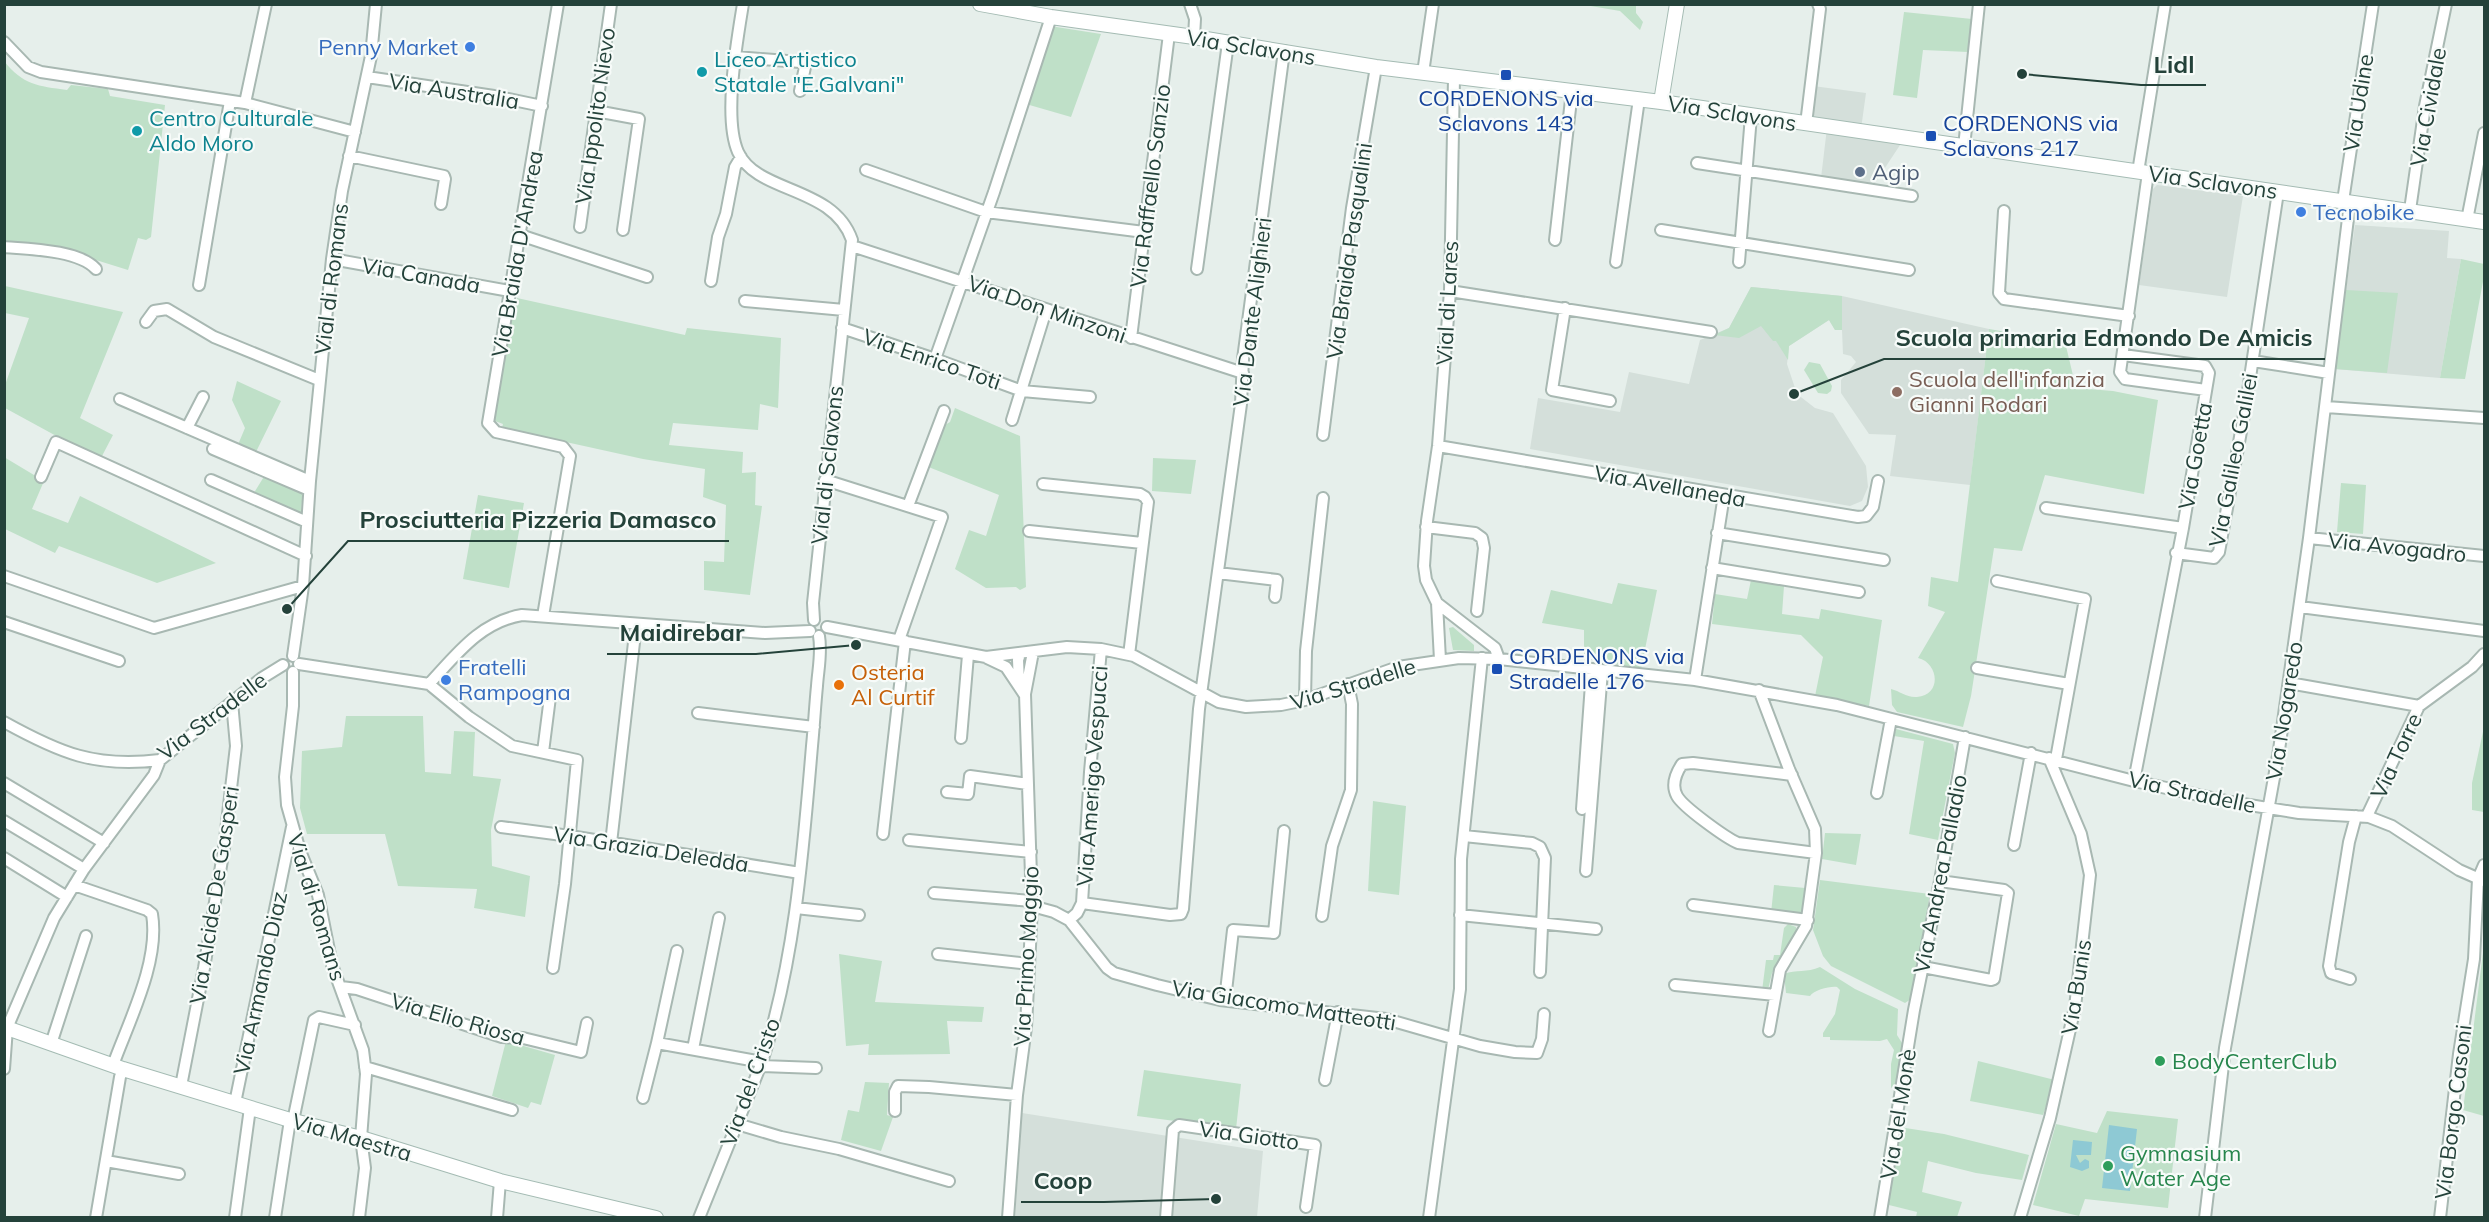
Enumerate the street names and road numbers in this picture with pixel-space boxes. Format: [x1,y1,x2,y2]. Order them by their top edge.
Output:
street label: Via Sclavons [1184,23,1318,71]
street label: Via Ippolito Nievo [569,26,621,206]
street label: Via Cividale [2404,45,2452,169]
street label: Via Udine [2336,52,2380,154]
street label: Via Australia [387,67,521,115]
street label: Via Raffaello Sanzio [1124,82,1176,290]
street label: Via Sclavons [1665,89,1799,137]
street label: Via Braida Pasqualini [1320,141,1378,361]
street label: Via Braida D'Andrea [485,148,549,360]
street label: Via Sclavons [2147,159,2279,205]
street label: Vial di Romans [308,201,354,357]
street label: Via Dante Alighieri [1226,216,1278,408]
street label: Vial di Lares [1430,240,1464,366]
street label: Via Canada [360,251,482,299]
street label: Via Don Minzoni [964,269,1130,349]
street label: Via Enrico Toti [859,322,1005,396]
street label: Via Galileo Galilei [2202,370,2264,550]
street label: Vial di Sclavons [805,384,849,546]
street label: Via Goetta [2172,400,2218,512]
street label: Via Avellaneda [1592,459,1748,513]
street label: Via Avogadro [2326,526,2468,568]
street label: Via Nogaredo [2259,639,2309,783]
street label: Via Stradelle [1287,652,1419,716]
street label: Via Amerigo Vespucci [1070,665,1114,887]
street label: Via Stradelle [152,666,272,766]
street label: Via Torre [2364,709,2428,803]
street label: Via Stradelle [2126,765,2258,819]
street label: Via Andrea Palladio [1907,772,1973,976]
street label: Via Alcide De Gasperi [183,784,245,1006]
street label: Via Grazia Deledda [551,820,751,878]
street label: Vial di Romans [281,830,353,984]
street label: Via Primo Maggio [1007,865,1045,1047]
street label: Via Armando Diaz [227,889,293,1077]
street label: Via Bunis [2055,937,2097,1037]
street label: Via Giacomo Matteotti [1170,973,1398,1037]
street label: Via Elio Riosa [388,986,528,1052]
street label: Via del Cristo [714,1014,786,1150]
street label: Via Borgo Casoni [2428,1023,2478,1201]
street label: Via del Monè [1874,1047,1922,1181]
street label: Via Maestra [289,1107,415,1167]
street label: Via Giotto [1197,1114,1301,1156]

